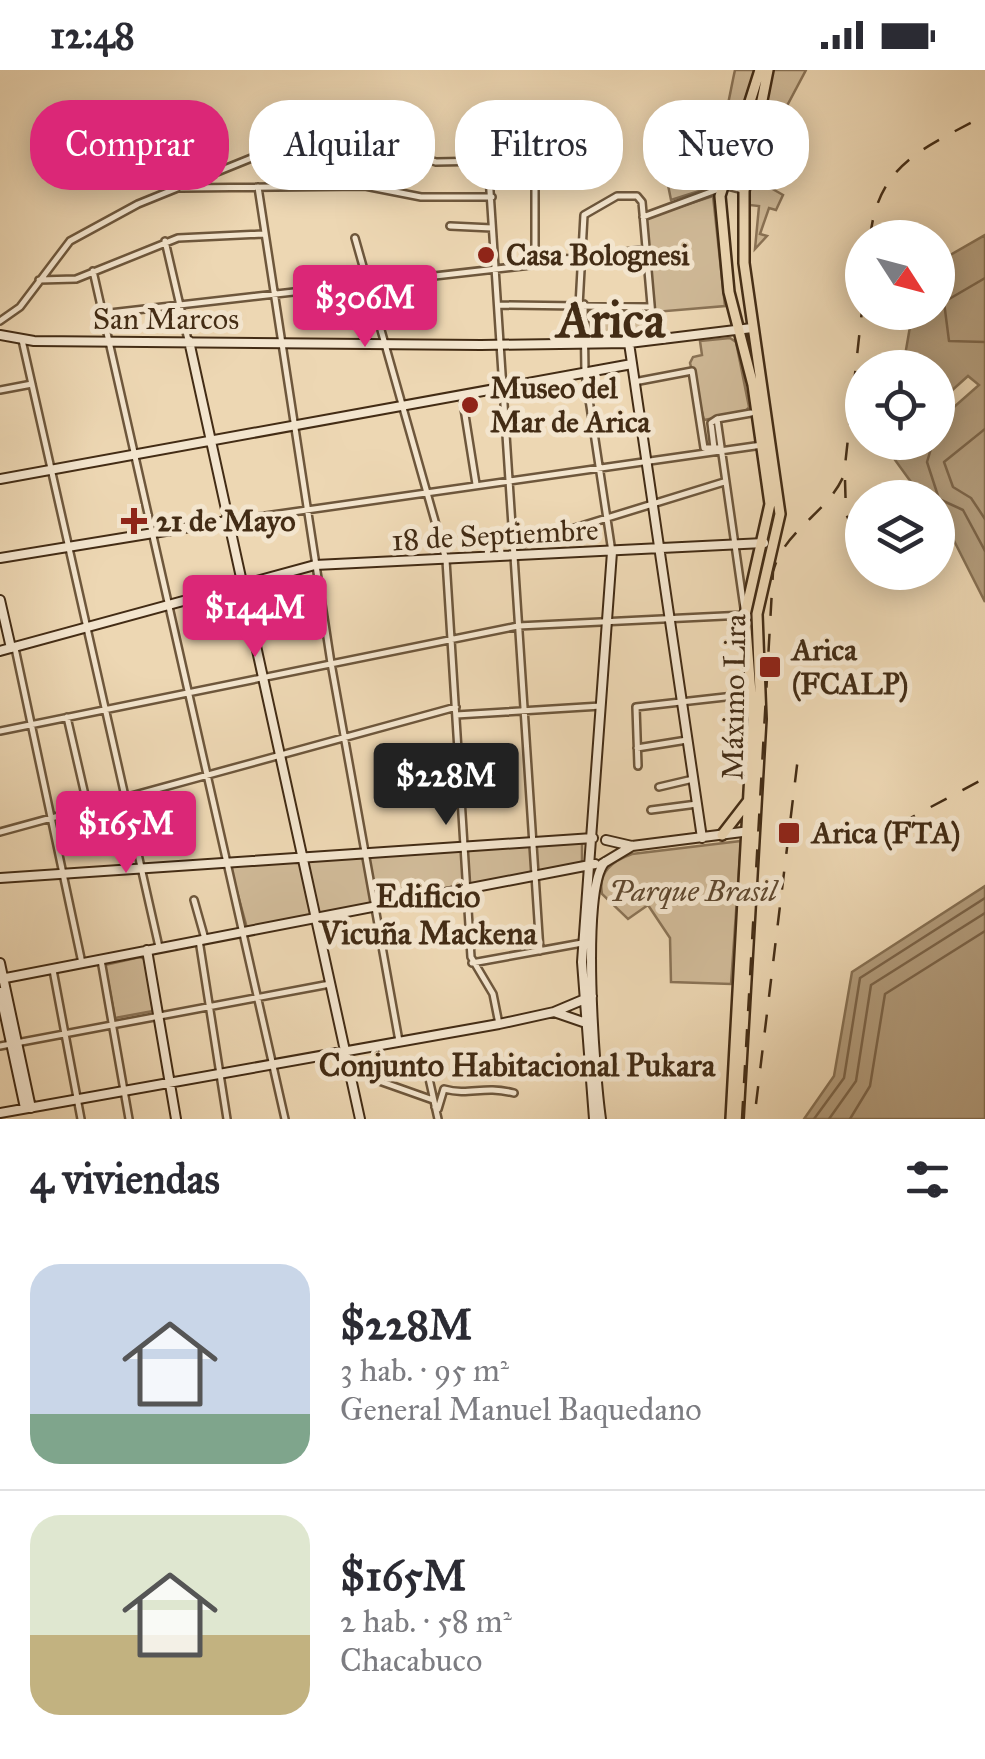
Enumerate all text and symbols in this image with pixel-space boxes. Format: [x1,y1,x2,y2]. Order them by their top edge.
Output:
text: 12:48 [50,12,135,58]
chip: Comprar [30,100,229,190]
chip: Alquilar [249,100,435,190]
chip: Filtros [455,100,623,190]
chip: Nuevo [643,100,809,190]
north arrow [845,220,955,330]
map controls [845,220,955,590]
place label: Casa Bolognesi [506,237,690,273]
marker: Casa Bolognesi [475,244,497,266]
pin: $306M [295,265,435,350]
text: $306M [315,278,415,317]
district label: Arica [554,290,666,351]
street label: San Marcos [93,301,239,337]
button: locate [845,350,955,460]
place label: Museo del Mar de Arica [490,370,652,440]
marker: Museo del Mar de Arica [459,394,481,416]
button: layers [845,480,955,590]
place label: 21 de Mayo [156,503,296,539]
marker: 21 de Mayo [121,508,147,534]
street label: 18 de Septiembre [391,512,599,558]
pin: $144M [185,575,325,660]
text: $144M [205,588,305,627]
street label: Máximo Lira [715,613,753,781]
place label: Arica (FCALP) [790,632,908,703]
marker: Arica (FCALP) [757,654,783,680]
pin: $228M [376,743,516,828]
text: $228M [396,756,496,795]
pin: $165M [56,791,196,876]
text: $165M [78,804,174,843]
place label: Arica (FTA) [810,815,960,852]
marker: Arica (FTA) [776,820,802,846]
park label: Parque Brasil [609,873,780,909]
district label: Edificio Vicuña Mackena [318,877,538,953]
district label: Conjunto Habitacional Pukara [319,1046,717,1085]
icon: filters [900,1152,955,1207]
text: 4 viviendas [30,1153,220,1205]
text: $228M [340,1299,472,1351]
icon: home [110,1304,230,1424]
text: 3 hab. · 95 m² [340,1351,509,1390]
text: General Manuel Baquedano [340,1390,702,1429]
text: $165M [340,1550,466,1602]
icon: home [110,1555,230,1675]
text: 2 hab. · 58 m² [340,1602,512,1641]
text: Chacabuco [340,1641,482,1680]

